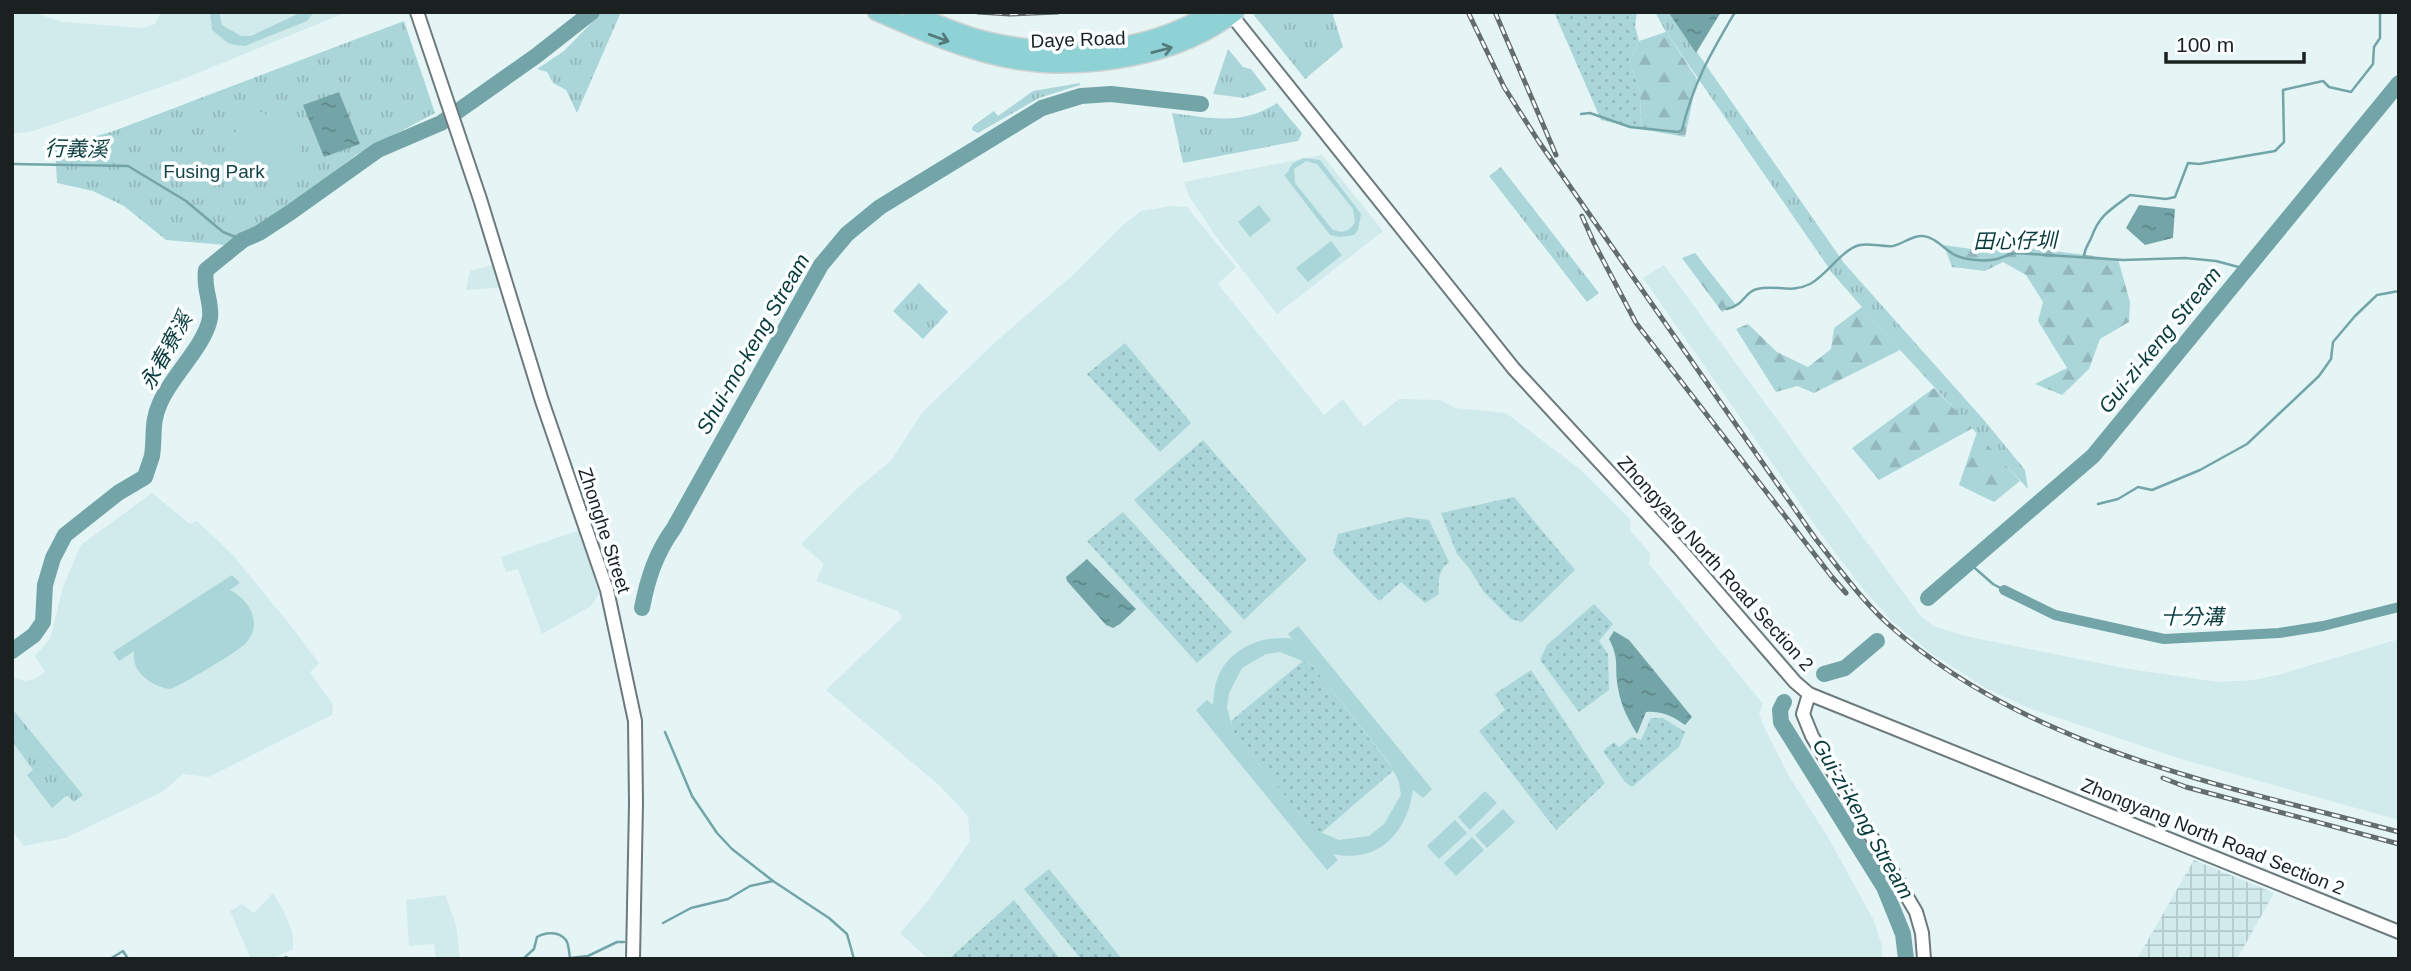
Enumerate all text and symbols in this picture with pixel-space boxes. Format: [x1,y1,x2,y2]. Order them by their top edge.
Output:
scale bar [2166,21,2304,65]
street label: Daye Road [1030,27,1126,52]
one-way arrow [928,33,950,45]
text: 100 m [2176,33,2234,56]
one-way arrow [1151,43,1173,56]
water label: 行義溪 [44,136,111,161]
park label: Fusing Park [163,161,265,182]
water label: 田心仔圳 [1973,228,2060,253]
water label: Shui-mo-keng Stream [692,250,814,438]
water label: Gui-zi-keng Stream [2094,262,2225,417]
water label: 永春寮溪 [135,306,197,393]
street label: Zhongyang North Road Section 2 [1613,452,1818,675]
street label: Zhonghe Street [574,465,635,596]
water label: 十分溝 [2161,605,2226,628]
water label: Gui-zi-keng Stream [1808,735,1919,903]
street label: Zhongyang North Road Section 2 [2078,774,2347,899]

